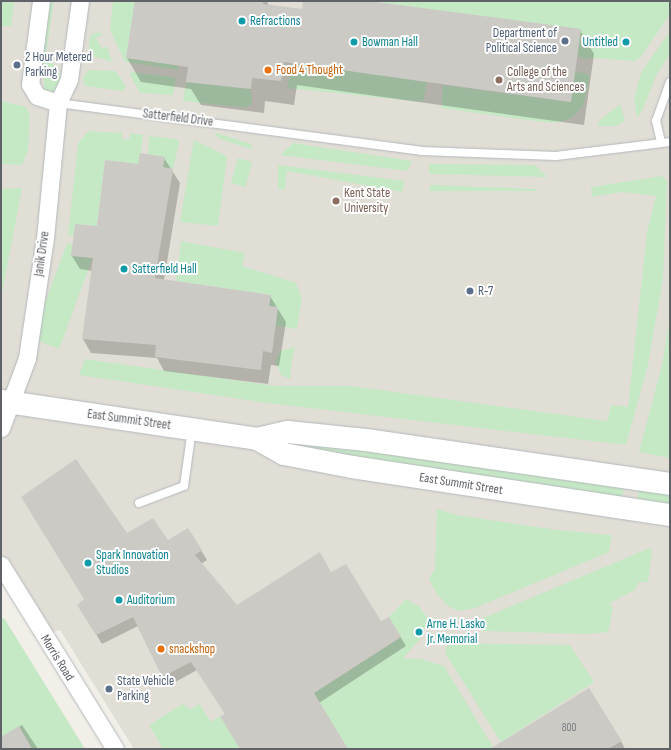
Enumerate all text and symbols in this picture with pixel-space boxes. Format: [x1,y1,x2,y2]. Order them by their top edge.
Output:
place label: Refractions [250,13,300,29]
marker: Refractions [237,16,247,26]
place label: Department of Political Science [486,26,557,57]
place label: Bowman Hall [362,34,418,50]
place label: Untitled [582,34,618,50]
marker: Department of Political Science [560,36,570,46]
marker: Bowman Hall [349,37,359,47]
marker: Untitled [621,37,631,47]
place label: 2 Hour Metered Parking [25,50,92,81]
marker: 2 Hour Metered Parking [12,60,22,70]
place label: Food 4 Thought [276,62,343,78]
marker: Food 4 Thought [263,65,273,75]
place label: College of the Arts and Sciences [507,65,584,96]
marker: College of the Arts and Sciences [494,75,504,85]
street label: Satterfield Drive [142,106,214,130]
place label: Kent State University [344,186,390,217]
marker: Kent State University [331,196,341,206]
street label: Janik Drive [31,230,53,278]
place label: Satterfield Hall [132,261,197,277]
marker: Satterfield Hall [119,264,129,274]
place label: R-7 [478,283,493,299]
marker: R-7 [465,286,475,296]
street label: East Summit Street [86,406,172,434]
street label: East Summit Street [418,470,504,498]
place label: Spark Innovation Studios [96,548,169,579]
marker: Spark Innovation Studios [83,558,93,568]
place label: Auditorium [127,592,175,608]
marker: Auditorium [114,595,124,605]
place label: Arne H. Lasko Jr. Memorial [427,617,485,648]
marker: Arne H. Lasko Jr. Memorial [414,627,424,637]
street label: Morris Road [37,632,77,684]
place label: snackshop [169,641,215,657]
marker: snackshop [156,644,166,654]
place label: State Vehicle Parking [117,674,174,705]
marker: State Vehicle Parking [104,684,114,694]
house number: 800 [562,721,576,735]

